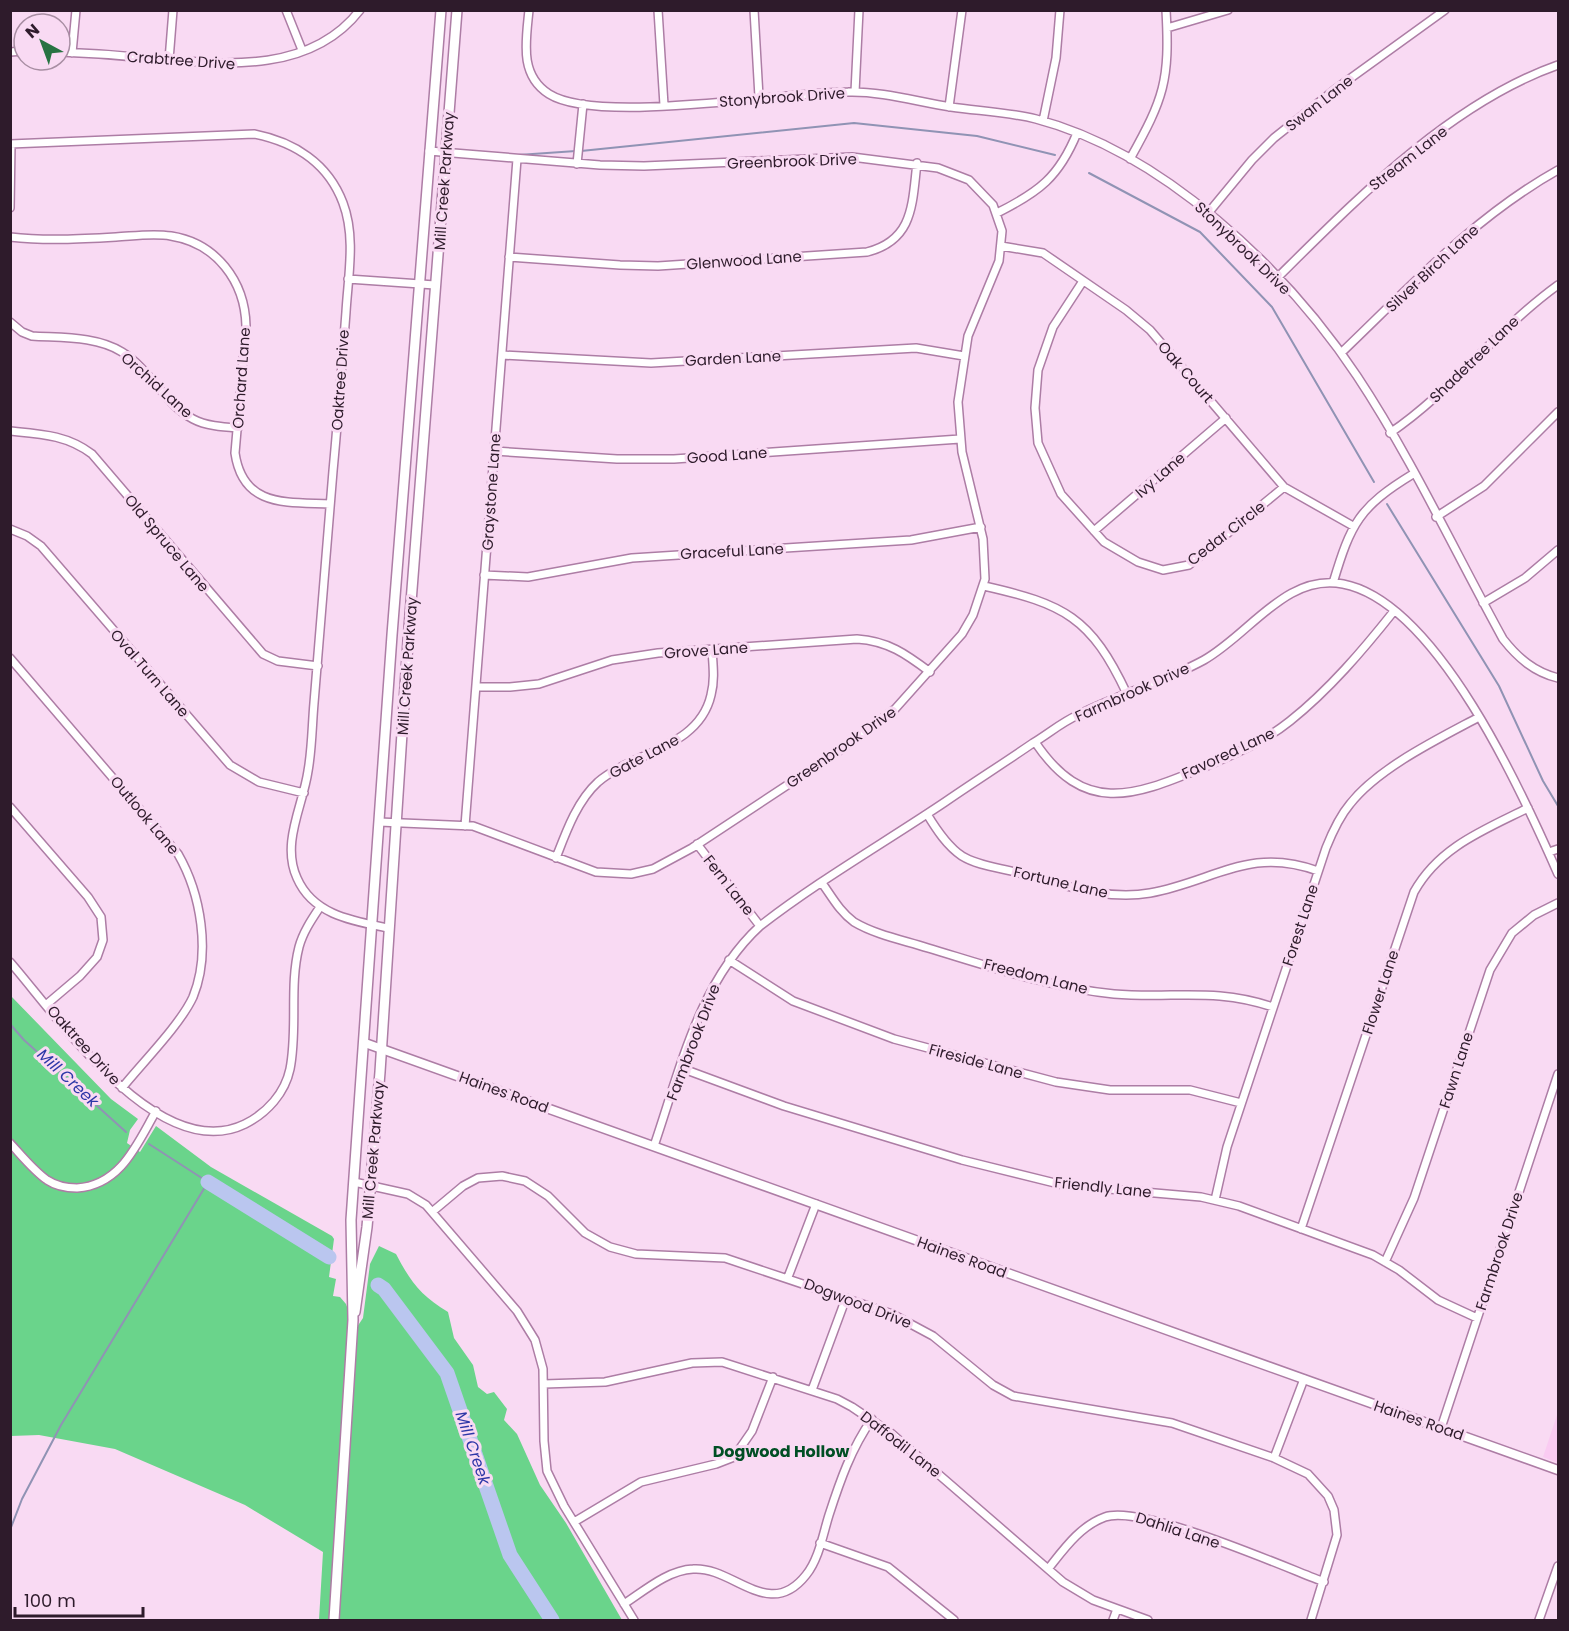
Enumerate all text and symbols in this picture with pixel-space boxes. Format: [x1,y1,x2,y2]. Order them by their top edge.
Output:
north arrow [12,12,72,72]
text: N [20,18,45,44]
street label: Crabtree Drive [126,46,236,74]
street label: Swan Lane [1281,70,1357,136]
street label: Stonybrook Drive [718,82,846,112]
street label: Mill Creek Parkway [429,111,459,251]
street label: Stream Lane [1364,121,1452,195]
street label: Greenbrook Drive [727,148,857,174]
street label: Stonybrook Drive [1190,197,1296,299]
street label: Silver Birch Lane [1381,219,1483,317]
street label: Glenwood Lane [686,245,802,275]
street label: Shadetree Lane [1425,311,1523,407]
street label: Orchard Lane [227,327,255,429]
street label: Oaktree Drive [326,329,354,431]
street label: Oak Court [1153,337,1219,407]
street label: Garden Lane [685,345,781,371]
street label: Orchid Lane [117,347,197,423]
street label: Graystone Lane [476,433,506,551]
street label: Good Lane [686,442,768,468]
street label: Ivy Lane [1130,447,1190,503]
street label: Old Spruce Lane [120,490,214,596]
street label: Cedar Circle [1183,496,1269,570]
street label: Graceful Lane [680,538,784,564]
street label: Mill Creek Parkway [392,596,422,736]
street label: Oval Turn Lane [106,624,194,722]
street label: Grove Lane [663,637,749,663]
street label: Farmbrook Drive [1072,657,1192,727]
street label: Greenbrook Drive [782,701,900,793]
street label: Favored Lane [1178,722,1278,784]
street label: Gate Lane [605,729,683,783]
street label: Outlook Lane [106,771,184,859]
street label: Fern Lane [699,850,759,920]
street label: Fortune Lane [1012,861,1110,903]
street label: Forest Lane [1277,881,1323,969]
street label: Flower Lane [1356,947,1404,1037]
street label: Freedom Lane [982,953,1090,999]
street label: Farmbrook Drive [661,981,725,1103]
street label: Oaktree Drive [42,1000,126,1090]
street label: Fawn Lane [1434,1029,1478,1111]
street label: Fireside Lane [927,1038,1025,1084]
water label: Mill Creek [32,1043,104,1113]
street label: Haines Road [456,1066,552,1118]
street label: Mill Creek Parkway [357,1080,390,1220]
street label: Friendly Lane [1053,1171,1153,1203]
street label: Farmbrook Drive [1470,1189,1528,1313]
street label: Haines Road [914,1231,1010,1283]
street label: Dogwood Drive [801,1273,915,1333]
street label: Haines Road [1371,1395,1467,1445]
street label: Daffodil Lane [856,1406,946,1482]
water label: Mill Creek [450,1408,497,1489]
district label: Dogwood Hollow [713,1440,849,1463]
street label: Dahlia Lane [1133,1507,1223,1553]
scale bar [15,1580,142,1618]
text: 100 m [24,1588,76,1613]

